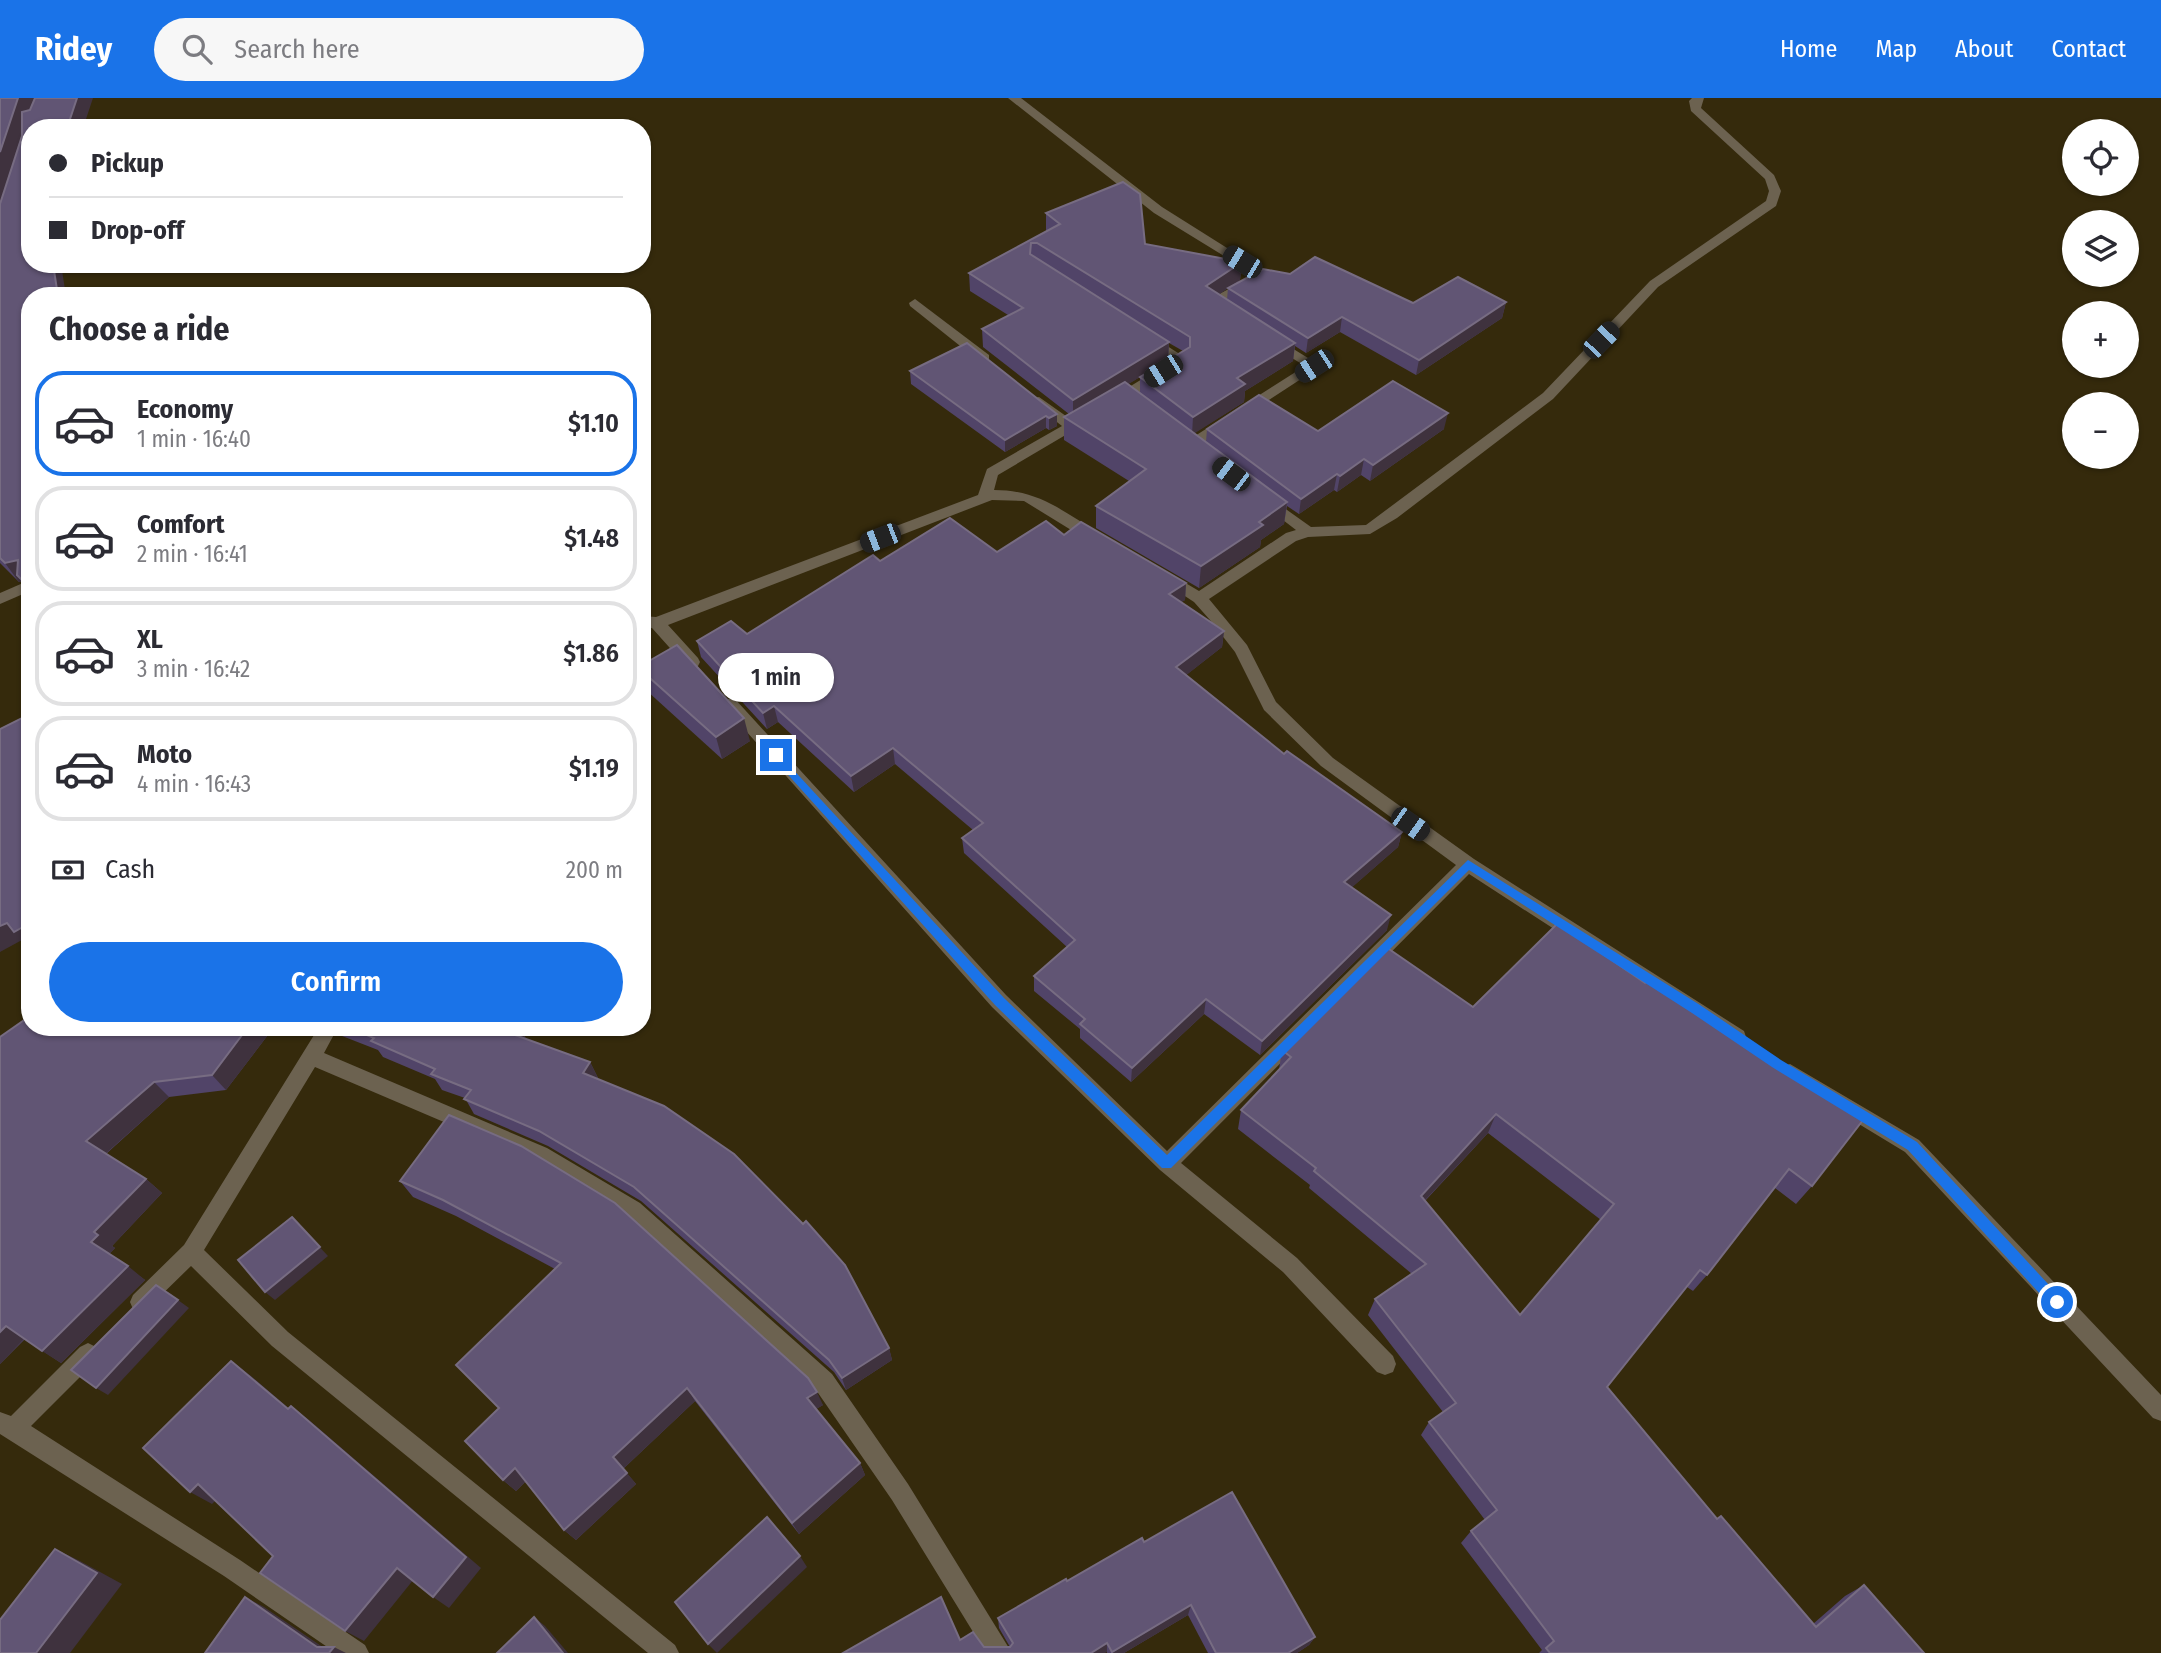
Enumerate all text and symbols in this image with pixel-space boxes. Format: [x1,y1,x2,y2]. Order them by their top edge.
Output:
search box [154,18,644,81]
text: Ridey [35,29,112,69]
icon: search [178,30,216,68]
text: Search here [234,34,360,65]
text: Home [1780,35,1837,63]
text: Map [1875,35,1917,63]
text: About [1955,35,2013,63]
text: Contact [2051,35,2126,63]
map controls [2062,119,2139,469]
button: locate [2062,119,2139,196]
text: Pickup [91,148,164,179]
button: layers [2062,210,2139,287]
text: Drop-off [91,215,184,246]
car [1219,242,1266,282]
button: + [2062,301,2139,378]
text: Choose a ride [49,310,230,348]
car [1579,318,1624,362]
car [1291,346,1338,386]
car [1140,351,1187,391]
icon: car [53,392,116,455]
button: − [2062,392,2139,469]
text: Economy [137,394,233,425]
text: $1.10 [568,408,619,439]
text: 1 min · 16:40 [137,425,251,453]
car [1208,453,1255,495]
icon: car [53,507,116,570]
text: Comfort [137,509,225,540]
car [857,521,904,555]
text: $1.48 [564,523,619,554]
text: 2 min · 16:41 [137,540,248,568]
icon: car [53,622,116,685]
text: XL [137,624,163,655]
text: $1.86 [563,638,619,669]
callout: 1 min [718,654,834,702]
text: 3 min · 16:42 [137,655,250,683]
text: 1 min [751,663,801,691]
icon: car [53,737,116,800]
text: Moto [137,739,192,770]
route end [760,739,792,771]
text: $1.19 [569,753,619,784]
text: 4 min · 16:43 [137,770,251,798]
car [1387,803,1434,845]
icon: cash [49,851,87,889]
text: Cash [105,854,155,885]
text: 200 m [566,856,623,884]
button: Confirm [49,942,623,1022]
route start [2041,1286,2073,1318]

